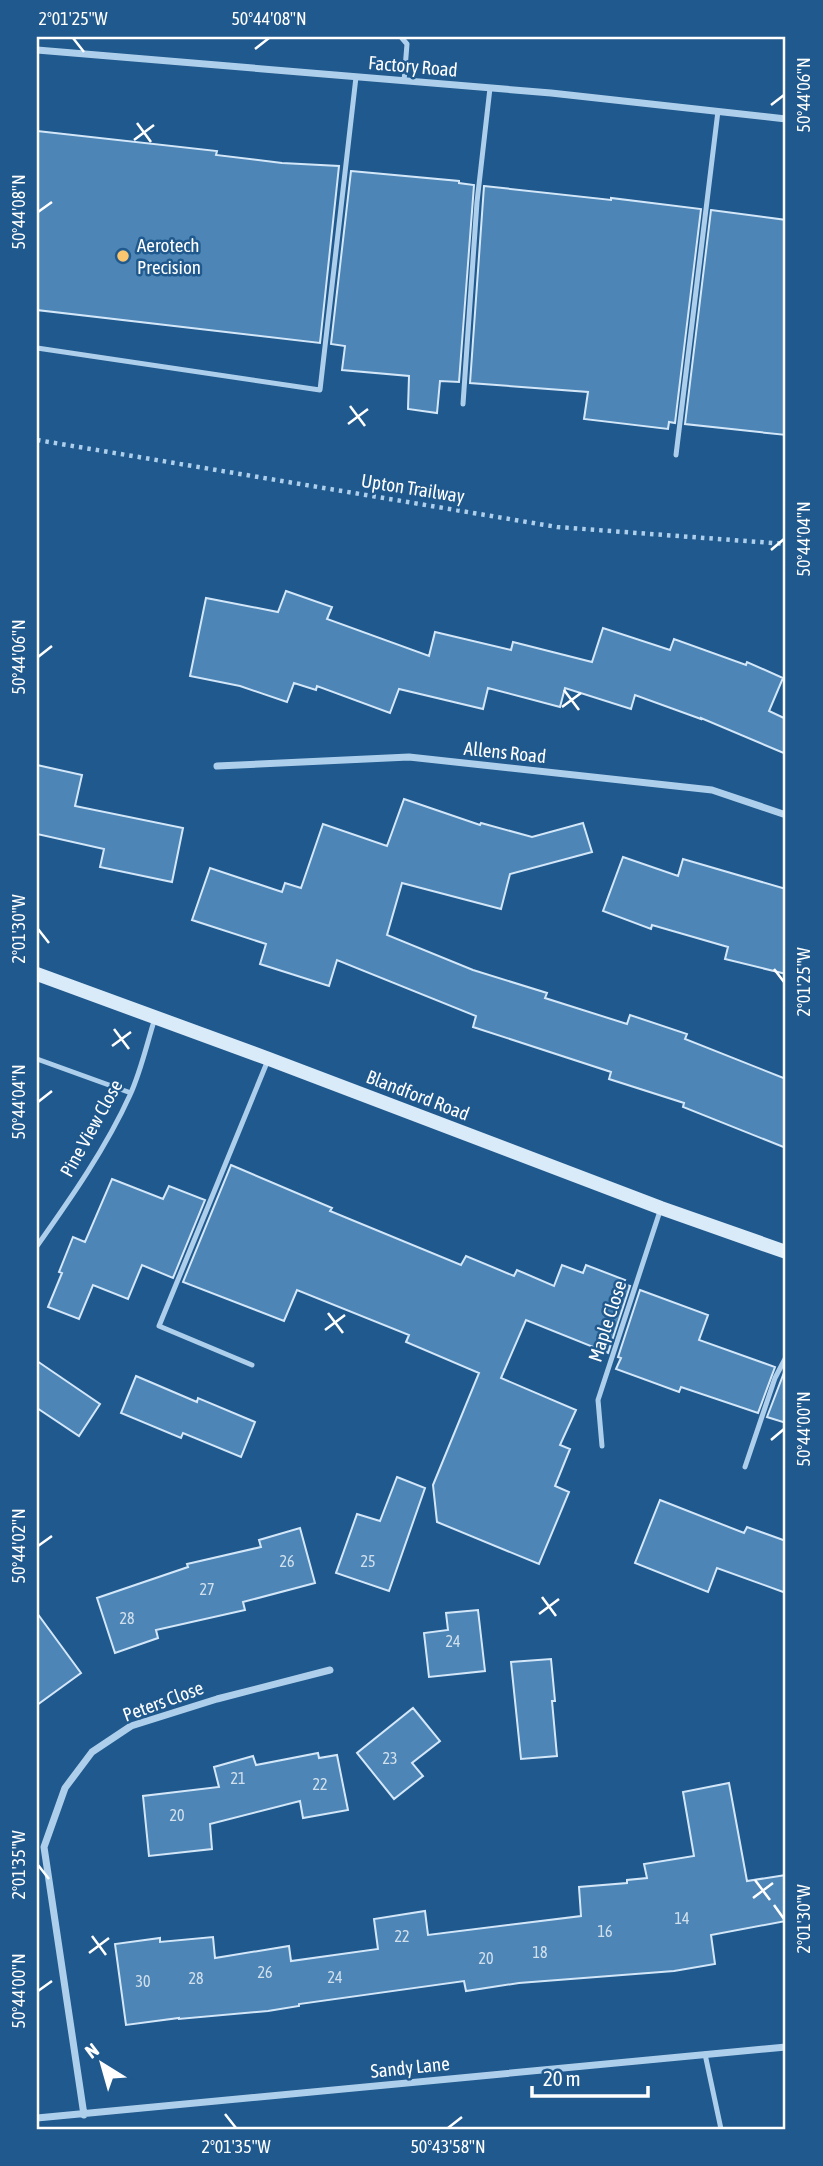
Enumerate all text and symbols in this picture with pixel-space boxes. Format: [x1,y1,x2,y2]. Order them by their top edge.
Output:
text: 2°01'25"W [38,8,108,29]
text: 50°44'08"N [231,8,307,29]
street label: Factory Road [367,51,459,81]
text: 50°44'06"N [793,57,814,133]
text: 50°44'08"N [8,174,29,250]
place label: Aerotech Precision [137,234,201,278]
marker: Aerotech Precision [115,248,131,264]
street label: Upton Trailway [360,469,467,507]
text: 50°44'04"N [793,501,814,577]
text: 50°44'06"N [8,619,29,695]
street label: Allens Road [463,737,547,767]
text: 2°01'30"W [8,894,29,964]
text: 2°01'25"W [793,947,814,1017]
text: 50°44'04"N [8,1064,29,1140]
street label: Blandford Road [363,1065,473,1125]
street label: Pine View Close [55,1076,127,1180]
street label: Maple Close [584,1278,630,1364]
text: 50°44'00"N [793,1391,814,1467]
text: 50°44'02"N [8,1508,29,1584]
house number: 26 [279,1552,295,1570]
house number: 25 [360,1552,376,1570]
house number: 27 [199,1580,215,1598]
house number: 28 [119,1609,135,1627]
house number: 24 [445,1632,461,1650]
street label: Peters Close [120,1676,206,1726]
house number: 23 [382,1749,398,1767]
house number: 21 [230,1769,246,1787]
house number: 22 [312,1775,328,1793]
house number: 20 [169,1806,185,1824]
text: 2°01'35"W [8,1830,29,1900]
text: 2°01'30"W [793,1884,814,1954]
house number: 14 [674,1909,690,1927]
house number: 16 [597,1922,613,1940]
house number: 22 [394,1927,410,1945]
house number: 18 [532,1943,548,1961]
house number: 20 [478,1949,494,1967]
text: 50°44'00"N [8,1953,29,2029]
house number: 26 [257,1963,273,1981]
house number: 24 [327,1968,343,1986]
house number: 28 [188,1969,204,1987]
house number: 30 [135,1972,151,1990]
north arrow [66,2030,136,2100]
text: N [81,2038,103,2063]
street label: Sandy Lane [369,2052,451,2082]
scale bar [532,2054,648,2098]
text: 20 m [543,2066,581,2090]
text: 2°01'35"W [201,2136,271,2157]
text: 50°43'58"N [410,2136,486,2157]

